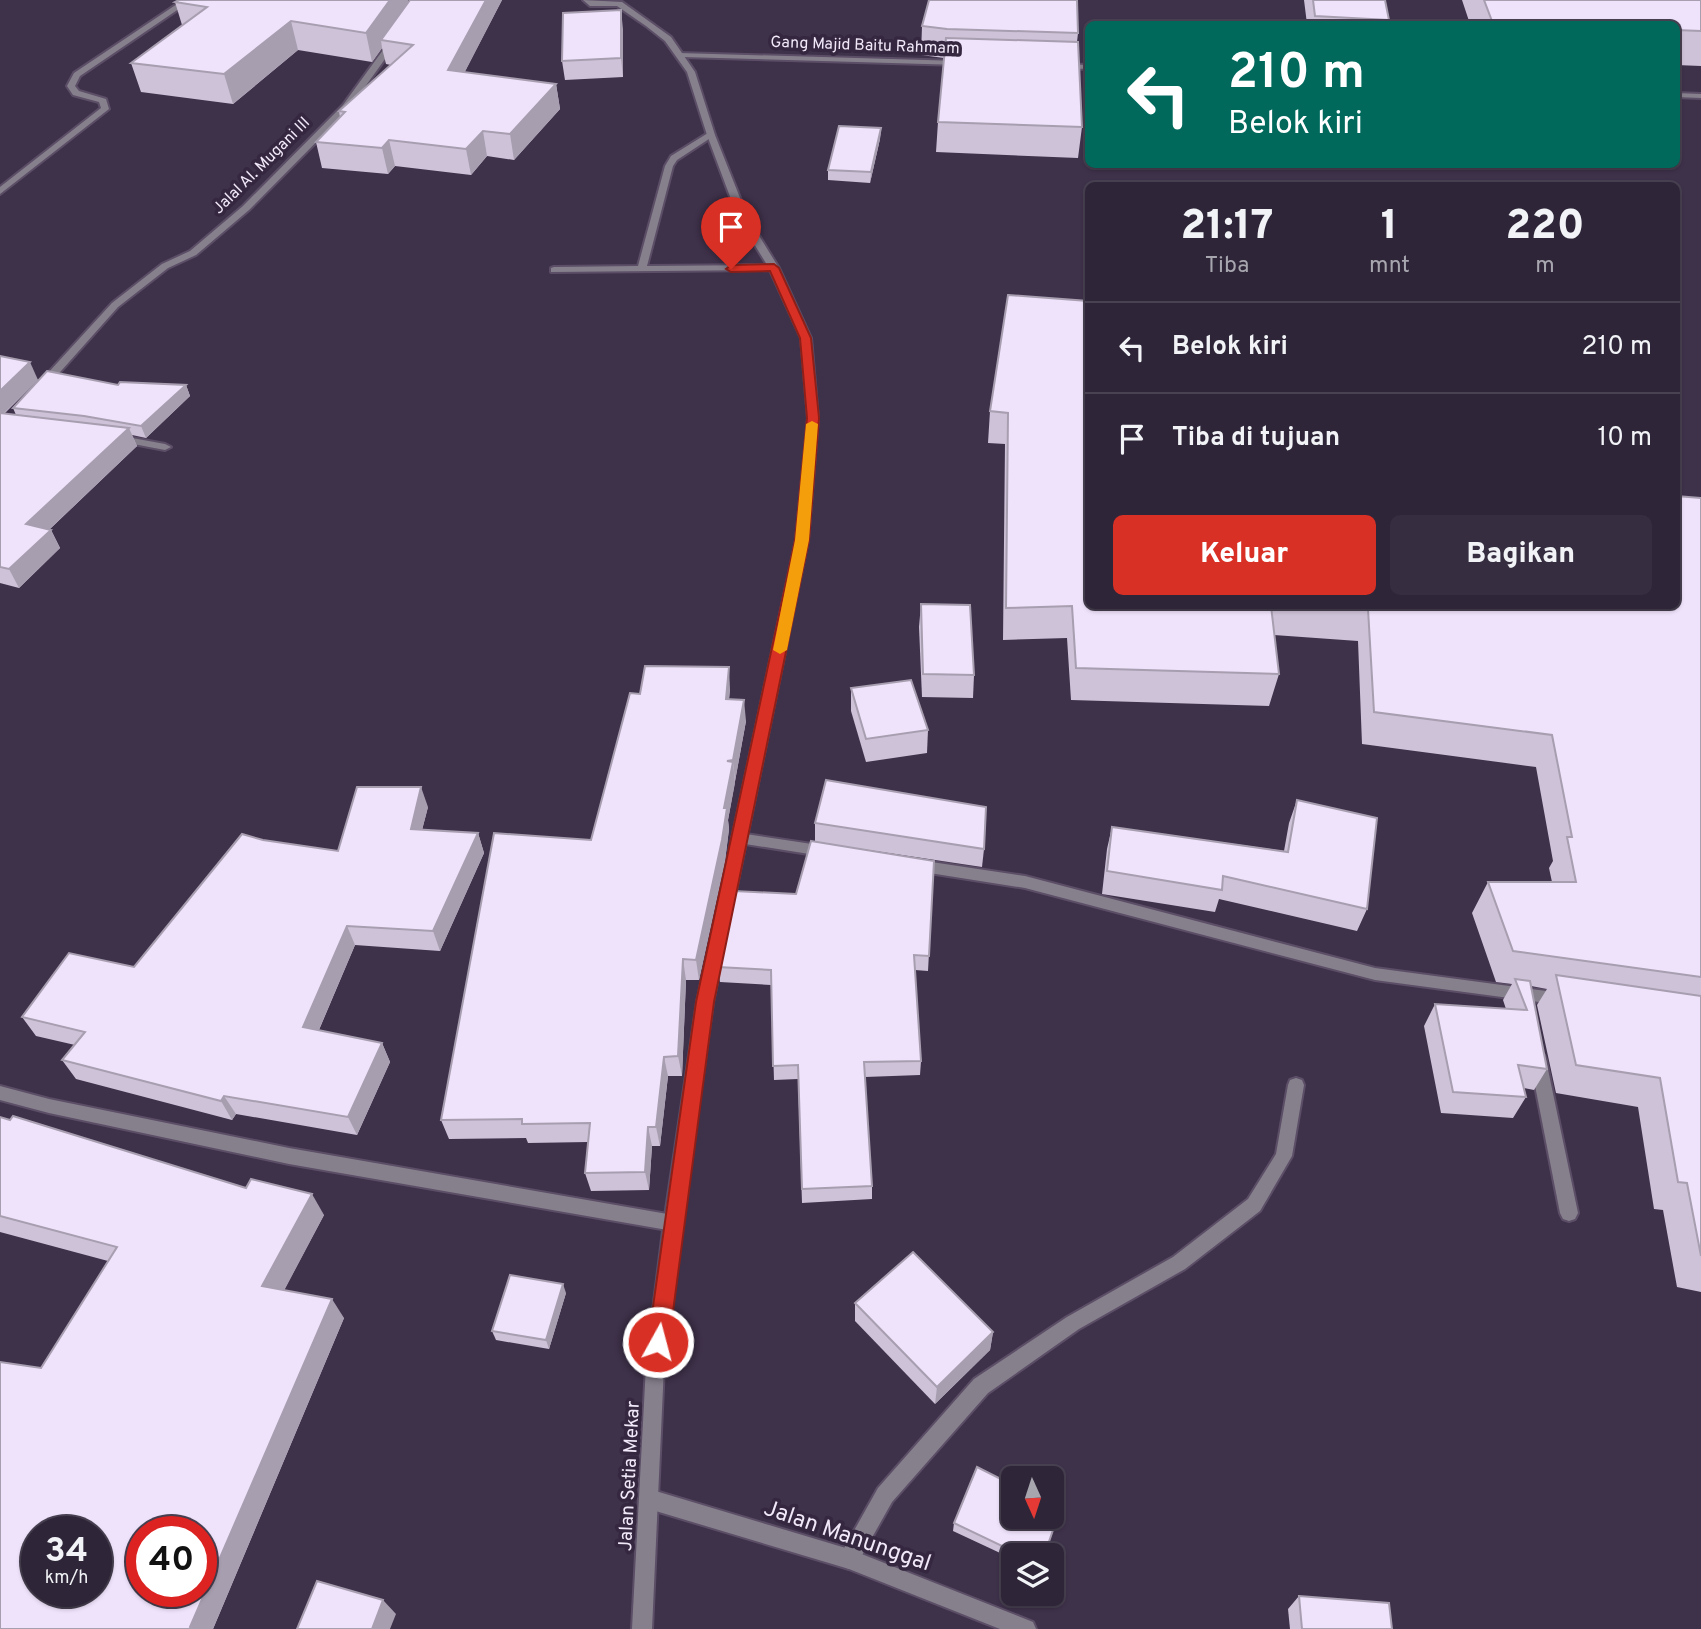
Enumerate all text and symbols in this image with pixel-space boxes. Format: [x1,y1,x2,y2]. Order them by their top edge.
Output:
street label: Gang Majid Baitu Rahmam [770,33,960,59]
text: 210 m [1228,44,1365,106]
icon: left [1113,49,1204,140]
text: Belok kiri [1228,105,1363,145]
street label: Jalal Al. Mugani III [209,113,315,219]
pin [701,197,761,269]
text: 21:17 [1180,201,1274,254]
text: 1 [1381,201,1398,254]
text: 220 [1505,201,1585,254]
icon: arrive [712,208,750,246]
text: Tiba [1205,252,1249,281]
text: mnt [1369,252,1410,281]
text: m [1535,252,1555,281]
icon: left [1113,329,1151,367]
text: Belok kiri [1172,331,1288,364]
text: 210 m [1582,331,1652,364]
icon: arrive [1113,420,1151,458]
text: Tiba di tujuan [1172,422,1340,455]
text: 10 m [1597,422,1652,455]
button: Keluar [1113,515,1376,595]
button: Bagikan [1390,515,1652,595]
position arrow [621,1305,695,1379]
street label: Jalan Setia Mekar [614,1400,646,1552]
north arrow [1001,1466,1064,1530]
map controls [1001,1466,1064,1606]
street label: Jalan Manunggal [760,1495,934,1579]
speed limit sign: 40 [126,1516,217,1607]
text: 34 [45,1530,88,1574]
button: layers [1001,1543,1064,1606]
text: km/h [45,1567,88,1590]

